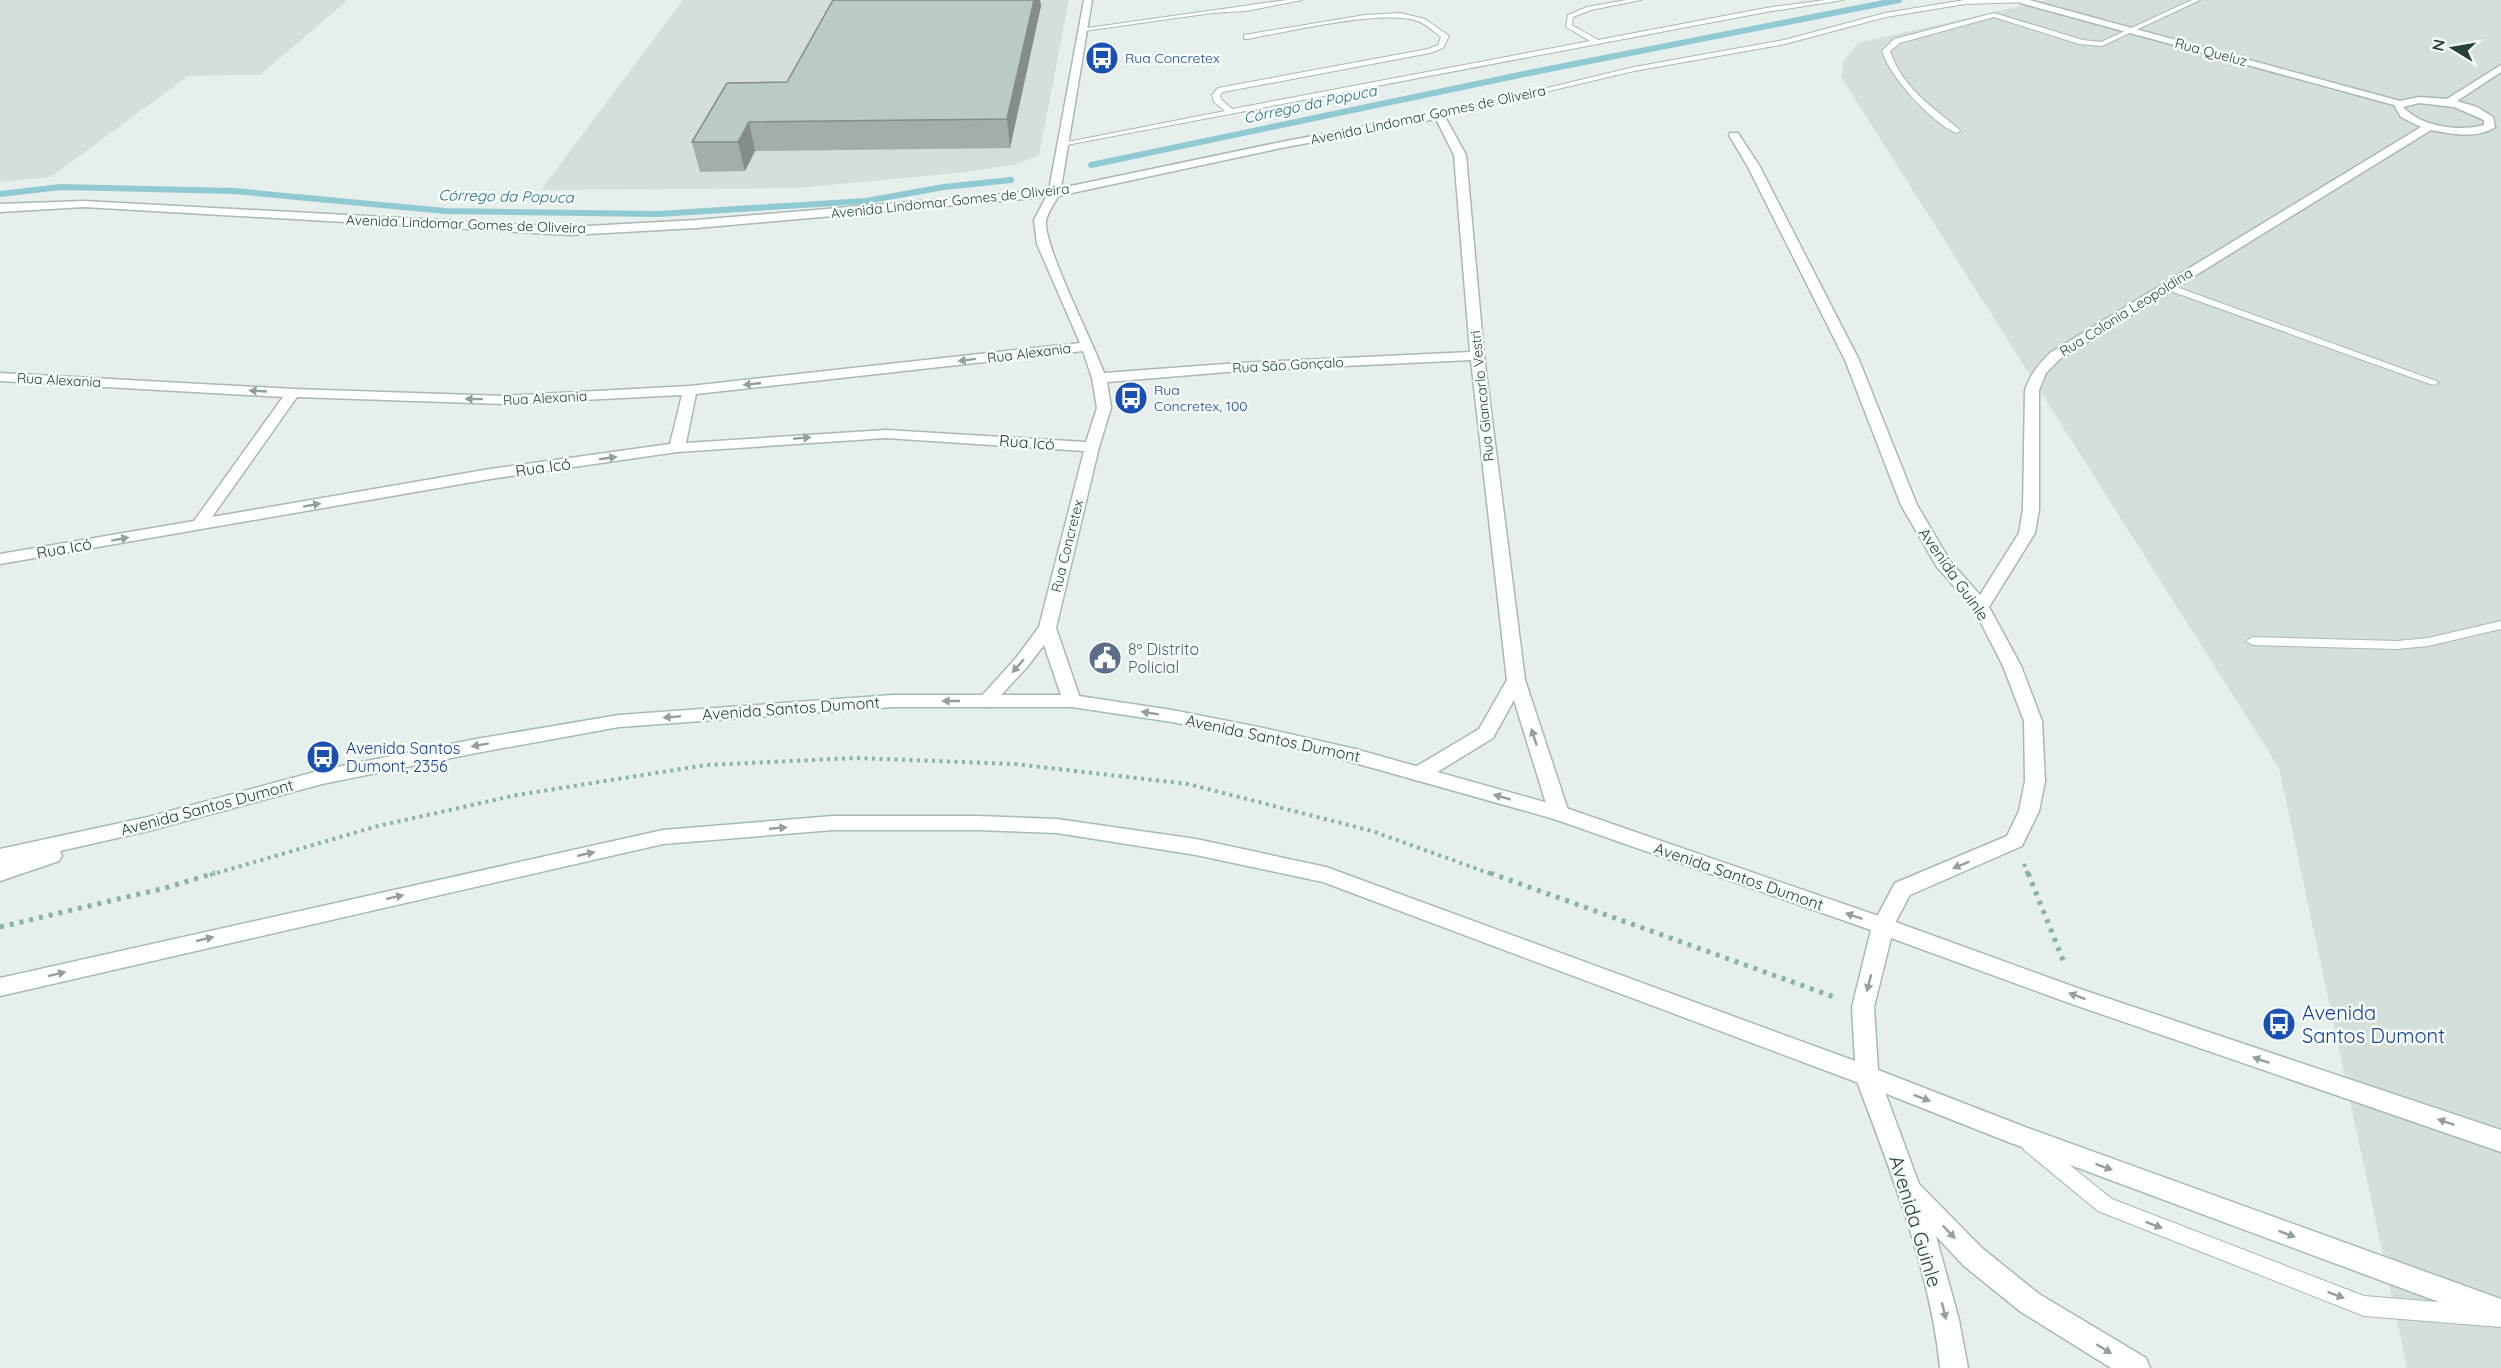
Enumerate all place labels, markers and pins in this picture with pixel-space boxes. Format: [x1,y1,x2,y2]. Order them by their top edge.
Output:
bus stop icon: Rua Concretex [1084,40,1120,76]
place label: Rua Concretex [1125,49,1220,67]
bus stop icon: Rua Concretex, 100 [1113,380,1149,416]
place label: Rua Concretex, 100 [1154,381,1248,415]
place label: 8º Distrito Policial [1128,639,1199,677]
public building icon: 8º Distrito Policial [1087,640,1123,676]
place label: Avenida Santos Dumont, 2356 [346,738,460,776]
bus stop icon: Avenida Santos Dumont, 2356 [305,739,341,775]
place label: Avenida Santos Dumont [2302,1000,2445,1048]
bus stop icon: Avenida Santos Dumont [2261,1006,2297,1042]

